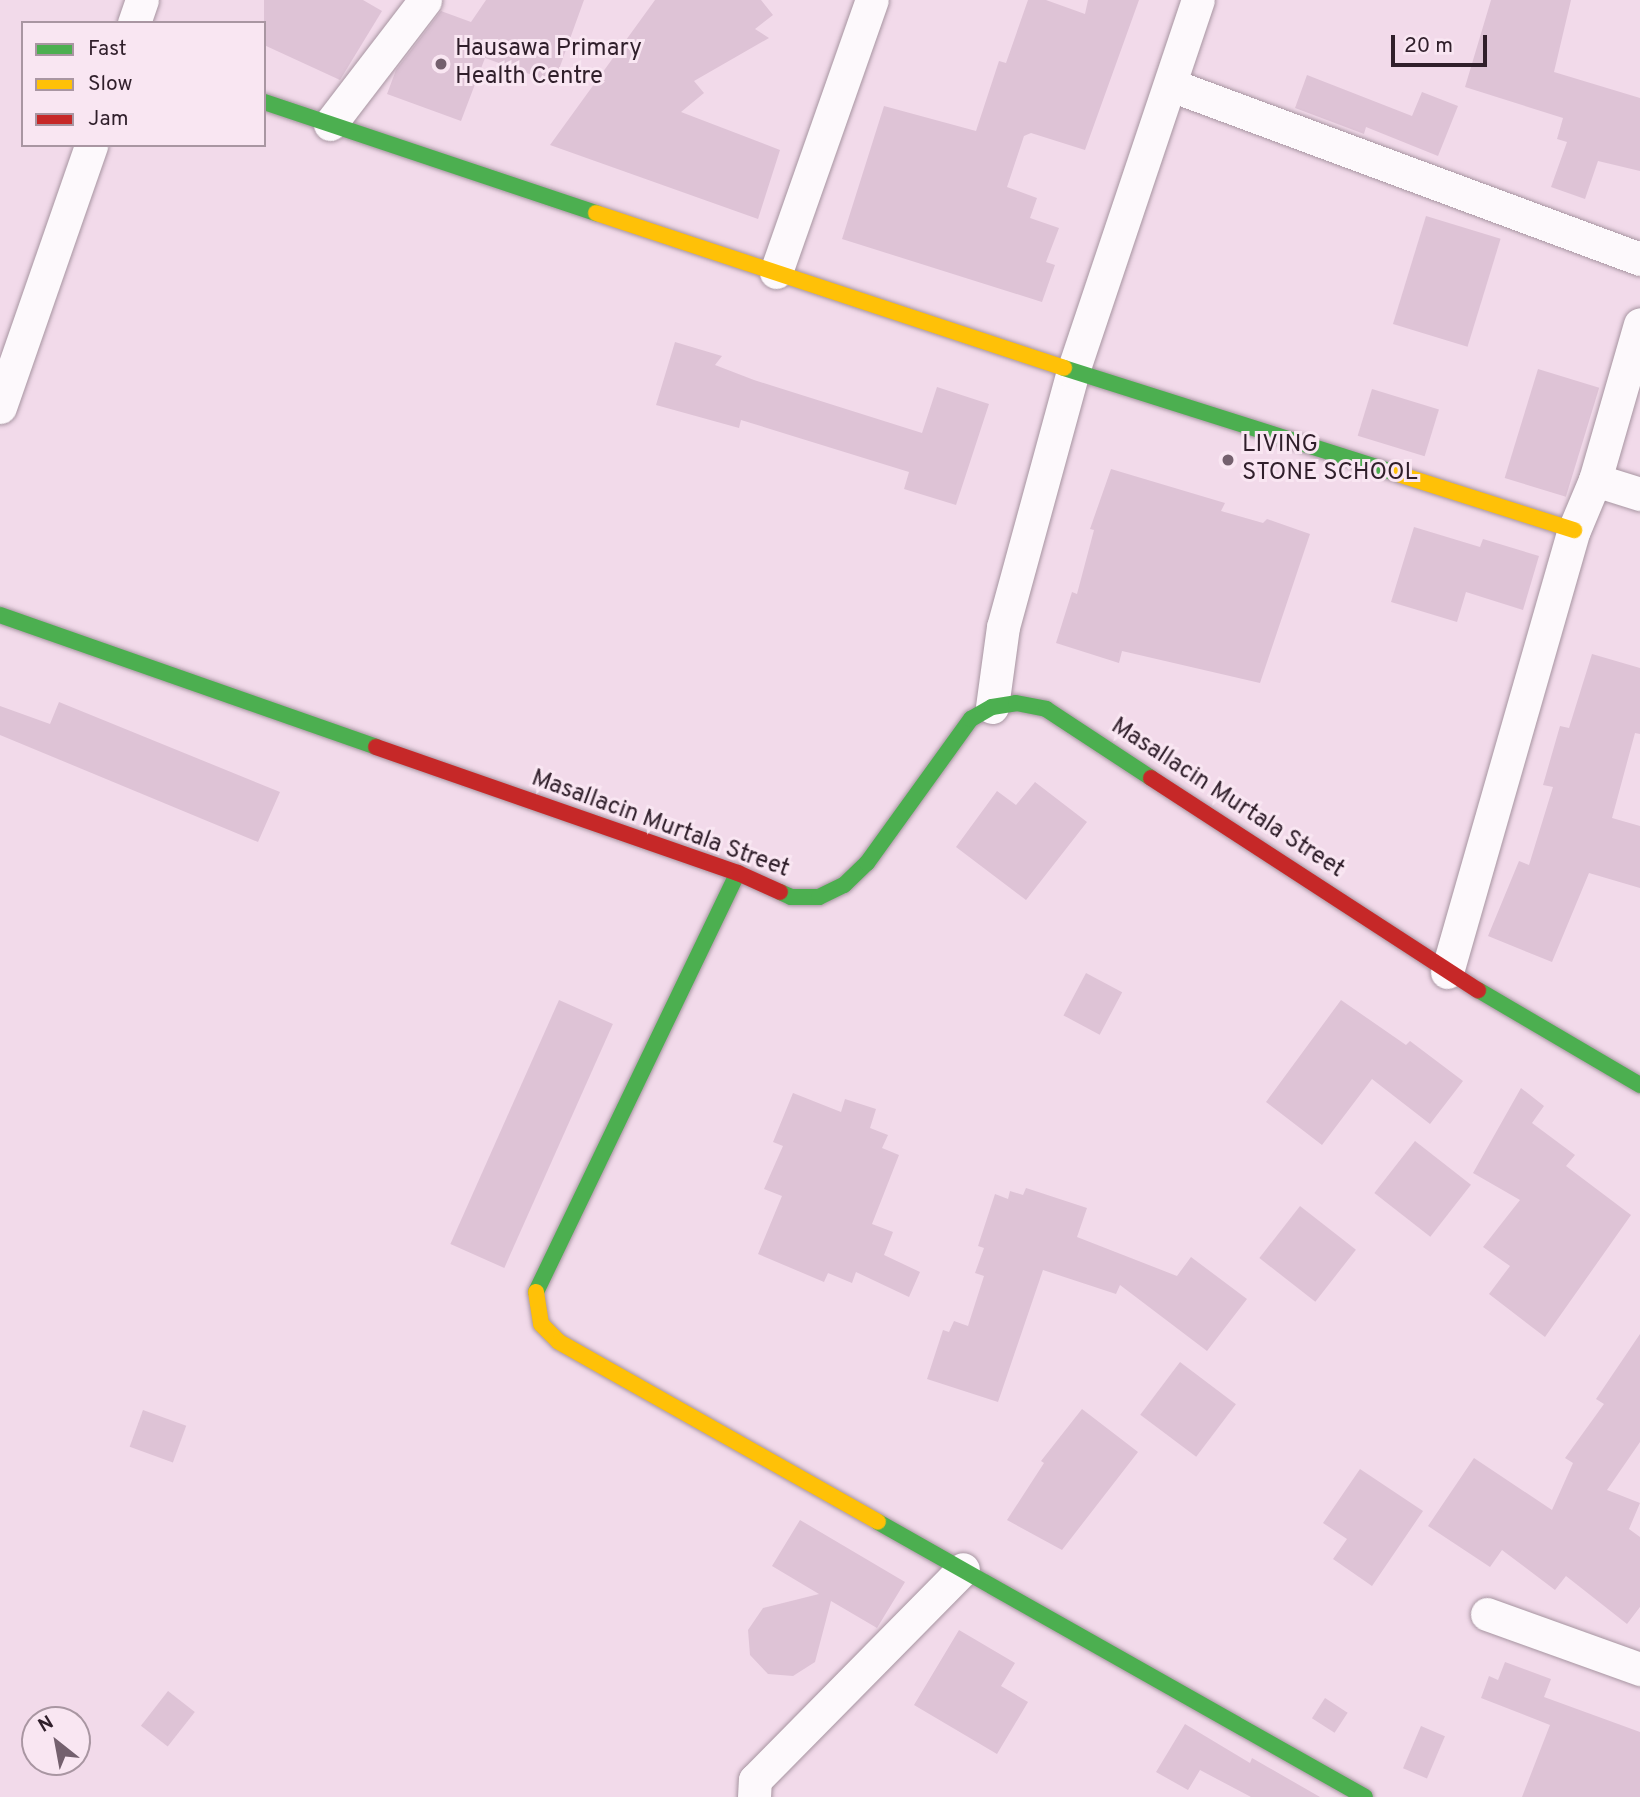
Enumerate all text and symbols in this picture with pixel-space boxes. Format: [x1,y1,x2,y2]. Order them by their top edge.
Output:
legend [21,21,266,147]
scale bar [1395,21,1491,65]
text: 20 m [1404,33,1453,60]
text: Fast [88,36,127,63]
place label: Hausawa Primary Health Centre [455,36,642,92]
marker: Hausawa Primary Health Centre [433,56,449,72]
text: Slow [88,71,133,98]
text: Jam [88,106,129,133]
place label: LIVING STONE SCHOOL [1242,432,1418,488]
marker: LIVING STONE SCHOOL [1220,452,1236,468]
street label: Masallacin Murtala Street [1105,713,1349,885]
street label: Masallacin Murtala Street [527,765,793,885]
north arrow [21,1706,91,1776]
text: N [34,1711,58,1739]

